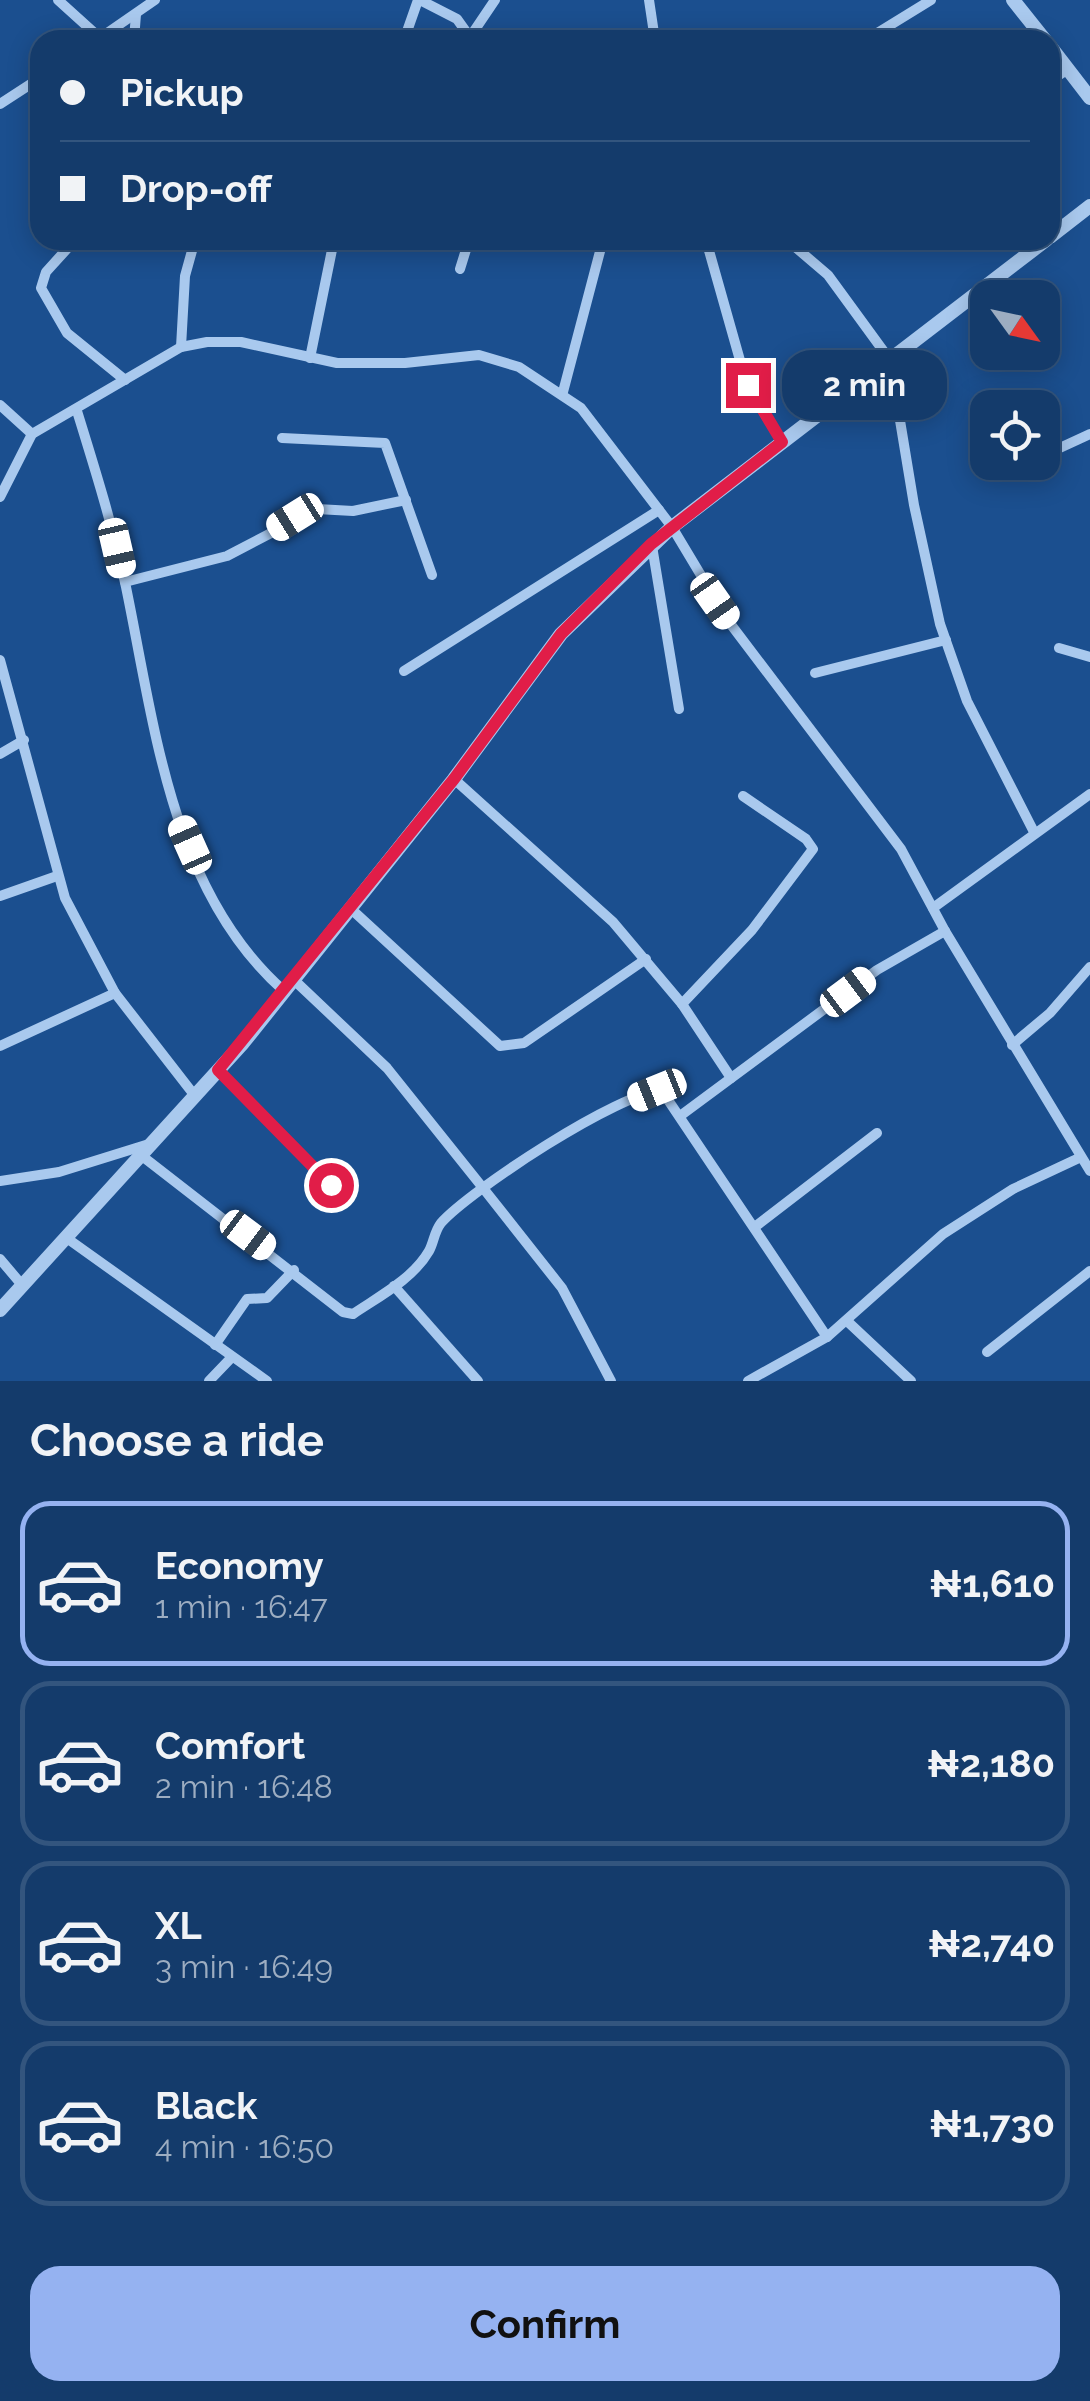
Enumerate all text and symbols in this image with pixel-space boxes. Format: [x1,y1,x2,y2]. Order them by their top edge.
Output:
text: Pickup [120,70,244,115]
text: Drop-off [120,166,272,211]
north arrow [970,280,1060,370]
map controls [970,280,1060,480]
callout: 2 min [783,350,948,420]
route end [726,363,771,408]
text: 2 min [823,366,906,403]
button: locate [970,390,1060,480]
car [262,488,328,546]
car [96,515,138,581]
car [686,568,744,634]
car [164,811,216,879]
car [815,962,881,1022]
car [624,1065,690,1115]
route start [309,1163,354,1208]
car [215,1205,281,1265]
text: Choose a ride [30,1414,324,1467]
icon: car [35,1539,125,1629]
text: Economy [155,1543,324,1588]
text: ₦1,610 [930,1561,1055,1606]
text: 1 min · 16:47 [155,1588,328,1625]
icon: car [35,1719,125,1809]
text: Comfort [155,1723,305,1768]
text: ₦2,180 [927,1741,1055,1786]
text: 2 min · 16:48 [155,1768,333,1805]
icon: car [35,1899,125,1989]
text: XL [155,1903,202,1948]
text: ₦2,740 [928,1921,1055,1966]
text: 3 min · 16:49 [155,1948,333,1985]
icon: car [35,2079,125,2169]
text: Black [155,2083,257,2128]
text: ₦1,730 [930,2101,1055,2146]
text: 4 min · 16:50 [155,2128,334,2165]
button: Confirm [30,2266,1060,2381]

